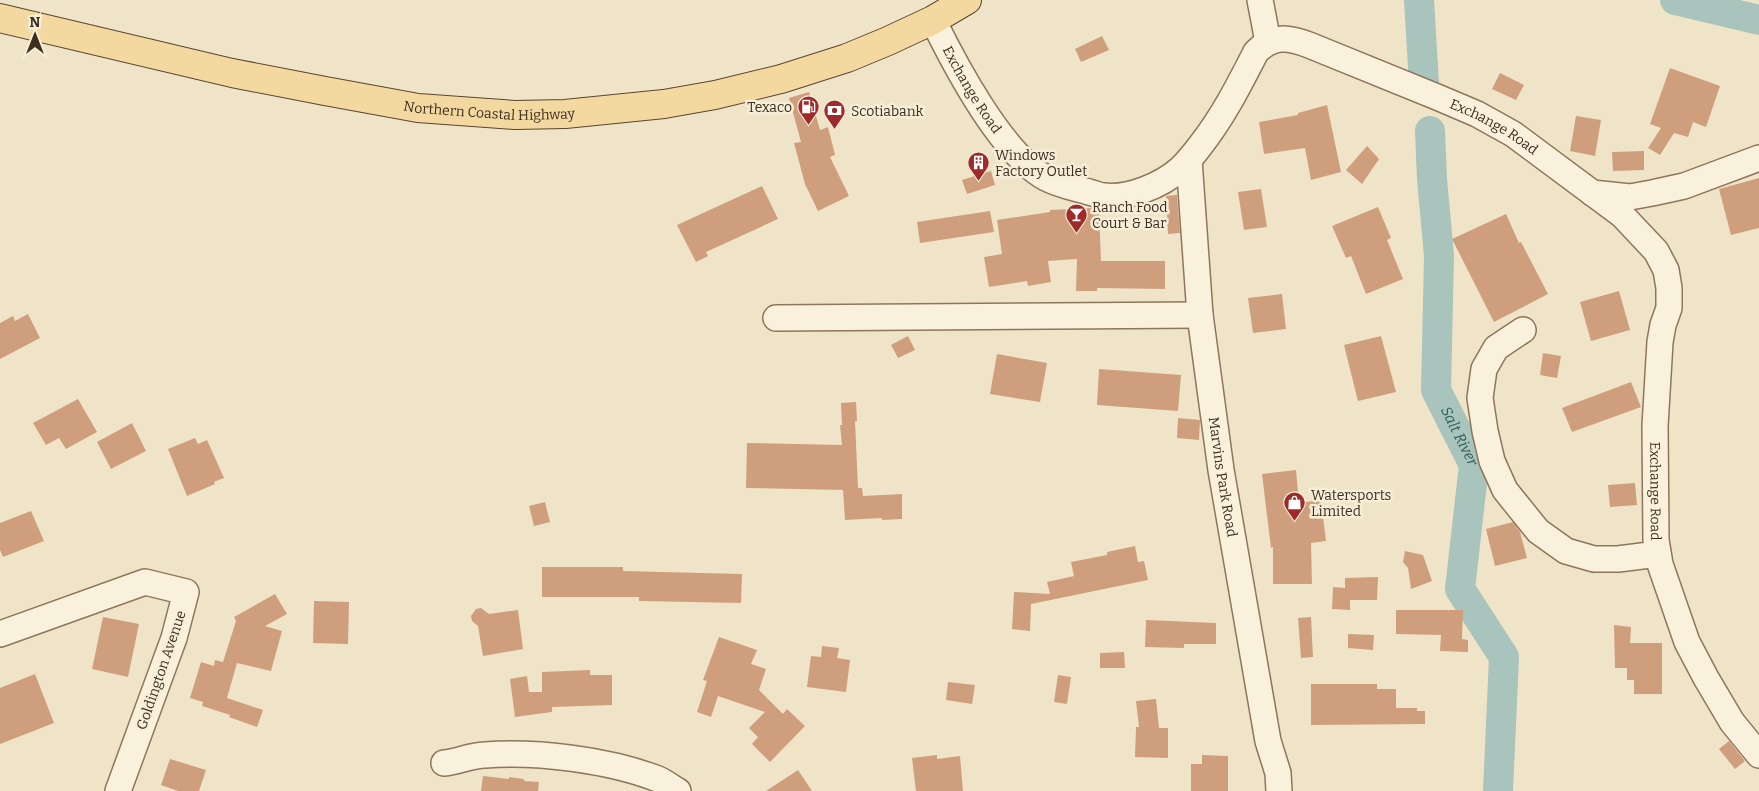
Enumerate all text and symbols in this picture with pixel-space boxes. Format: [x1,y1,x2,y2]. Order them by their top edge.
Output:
north arrow [10,10,60,60]
text: N [30,14,41,31]
street label: Exchange Road [939,43,1005,137]
fuel station icon: Texaco [796,95,820,126]
street label: Exchange Road [1447,95,1541,159]
street label: Northern Coastal Highway [402,98,576,124]
place label: Texaco [747,99,792,116]
bank icon: Scotiabank [823,99,847,130]
place label: Scotiabank [851,103,924,120]
place label: Windows Factory Outlet [995,147,1087,180]
building icon: Windows Factory Outlet [967,151,991,182]
place label: Ranch Food Court & Bar [1092,199,1168,232]
bar icon: Ranch Food Court & Bar [1064,203,1088,234]
water label: Salt River [1437,403,1482,469]
street label: Marvins Park Road [1205,416,1240,538]
street label: Exchange Road [1646,442,1664,541]
place label: Watersports Limited [1311,487,1391,520]
shop icon: Watersports Limited [1283,491,1307,522]
street label: Goldington Avenue [133,608,190,732]

